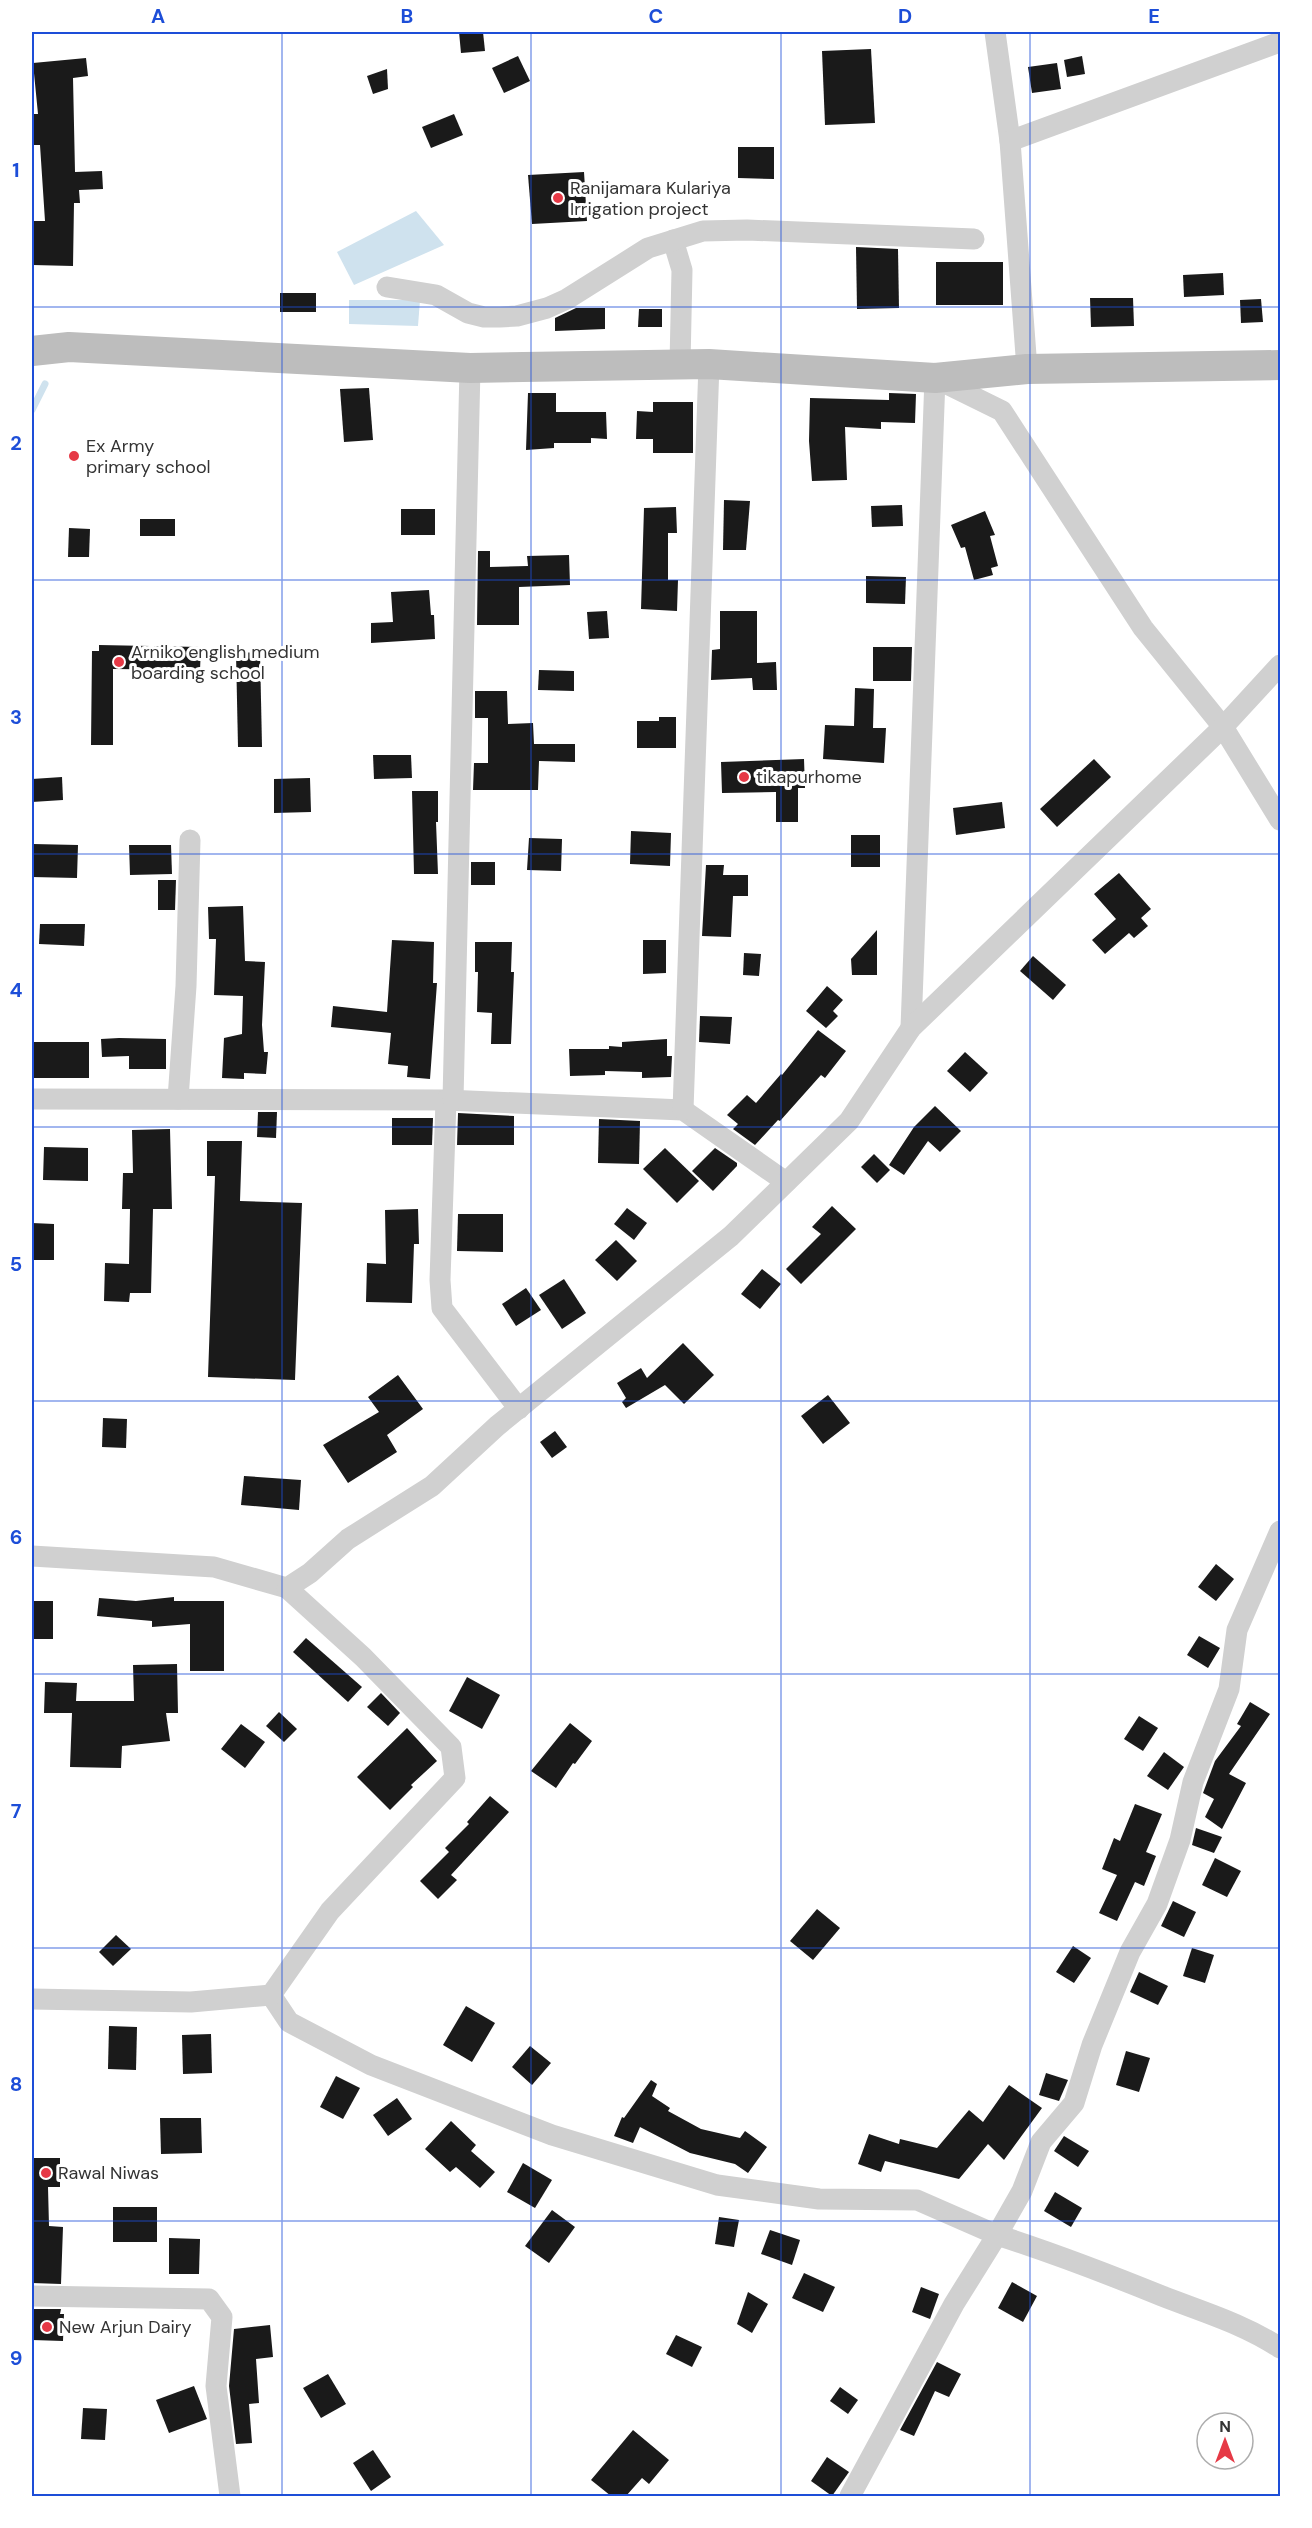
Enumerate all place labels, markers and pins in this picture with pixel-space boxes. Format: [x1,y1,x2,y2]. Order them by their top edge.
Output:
place label: Ranijamara Kulariya Irrigation project [570,176,731,221]
marker: Ranijamara Kulariya Irrigation project [551,191,565,205]
place label: Ex Army primary school [86,434,211,479]
marker: Ex Army primary school [67,449,81,463]
place label: Arniko english medium boarding school [131,640,319,685]
marker: Arniko english medium boarding school [112,655,126,669]
place label: tikapurhome [756,765,862,789]
marker: tikapurhome [737,770,751,784]
place label: Rawal Niwas [58,2161,159,2185]
marker: Rawal Niwas [39,2166,53,2180]
place label: New Arjun Dairy [59,2315,191,2339]
marker: New Arjun Dairy [40,2320,54,2334]

